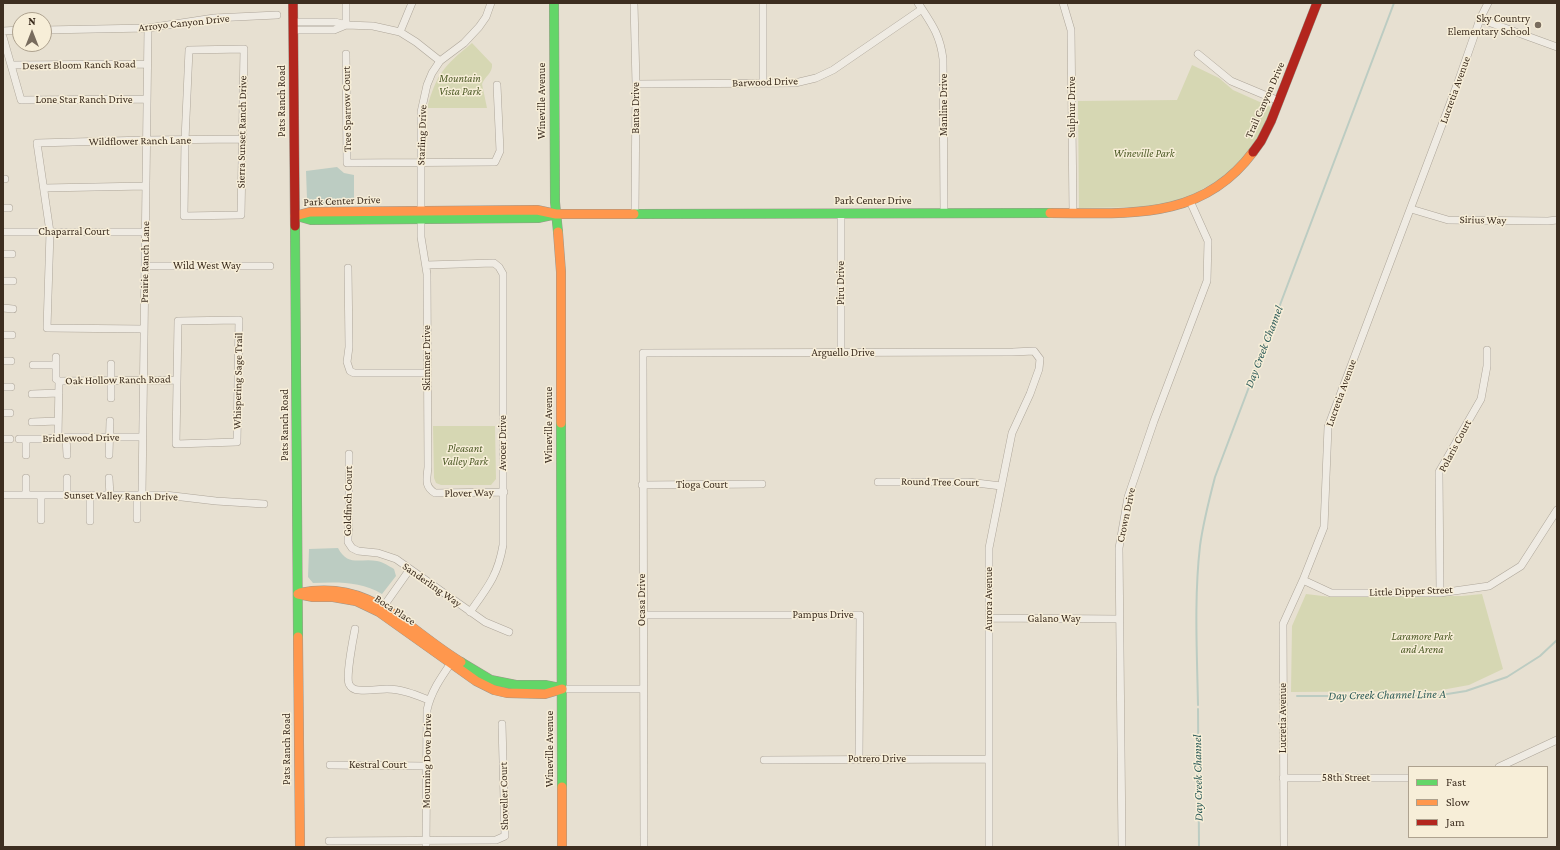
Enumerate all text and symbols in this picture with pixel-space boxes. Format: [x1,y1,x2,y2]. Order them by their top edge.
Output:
north arrow [12,12,52,52]
street label: Arroyo Canyon Drive [138,12,230,34]
place label: Sky Country Elementary School [1448,12,1530,38]
text: N [28,15,36,27]
marker: Sky Country Elementary School [1533,20,1543,30]
street label: Lucretia Avenue [1437,55,1473,125]
street label: Desert Bloom Ranch Road [22,57,136,73]
street label: Trail Canyon Drive [1242,60,1288,140]
street label: Wineville Avenue [535,63,549,139]
street label: Pats Ranch Road [275,65,289,137]
street label: Tree Sparrow Court [340,66,354,152]
park label: Mountain Vista Park [439,72,481,98]
street label: Barwood Drive [732,74,798,90]
street label: Manline Drive [937,74,951,136]
street label: Sierra Sunset Ranch Drive [234,76,250,188]
street label: Sulphur Drive [1065,76,1079,138]
street label: Banta Drive [629,82,643,134]
street label: Lone Star Ranch Drive [36,93,132,107]
street label: Starling Drive [414,104,430,166]
street label: Wildflower Ranch Lane [89,134,191,148]
park label: Wineville Park [1114,147,1174,161]
street label: Park Center Drive [303,193,381,209]
street label: Park Center Drive [834,194,912,208]
street label: Sirius Way [1460,213,1506,227]
street label: Prairie Ranch Lane [138,221,152,303]
street label: Chaparral Court [38,225,110,239]
street label: Wild West Way [173,259,241,273]
street label: Piru Drive [834,261,848,305]
water label: Day Creek Channel [1242,304,1286,390]
street label: Skimmer Drive [420,325,434,391]
street label: Whispering Sage Trail [231,332,245,430]
street label: Arguello Drive [811,346,875,360]
street label: Lucretia Avenue [1323,358,1359,428]
street label: Oak Hollow Ranch Road [65,372,171,388]
street label: Wineville Avenue [542,387,556,463]
street label: Pats Ranch Road [278,389,292,461]
street label: Avocer Drive [496,415,510,471]
street label: Polaris Court [1436,418,1474,474]
street label: Bridlewood Drive [42,431,120,445]
park label: Pleasant Valley Park [442,442,488,468]
street label: Goldfinch Court [341,466,355,536]
street label: Round Tree Court [901,475,979,489]
street label: Tioga Court [676,478,728,492]
street label: Plover Way [444,486,494,500]
street label: Crown Drive [1114,486,1138,544]
street label: Sunset Valley Ranch Drive [64,488,178,504]
street label: Sanderling Way [400,560,464,610]
street label: Aurora Avenue [982,567,996,631]
street label: Ocasa Drive [635,574,649,626]
street label: Little Dipper Street [1369,583,1453,599]
street label: Boca Place [372,592,418,628]
street label: Pampus Drive [792,608,854,622]
street label: Galano Way [1027,612,1081,626]
park label: Laramore Park and Arena [1391,630,1453,656]
street label: Lucretia Avenue [1276,683,1290,753]
water label: Day Creek Channel Line A [1328,687,1446,703]
street label: Wineville Avenue [543,711,557,787]
street label: Pats Ranch Road [280,713,294,785]
street label: Mourning Dove Drive [420,713,434,809]
water label: Day Creek Channel [1190,735,1206,821]
street label: Potrero Drive [848,752,906,766]
street label: Kestral Court [349,758,407,772]
street label: Shoveller Court [497,762,511,830]
legend [1408,766,1548,838]
street label: 58th Street [1322,771,1370,785]
text: Fast [1446,775,1466,789]
text: Slow [1446,795,1470,809]
text: Jam [1446,815,1465,829]

